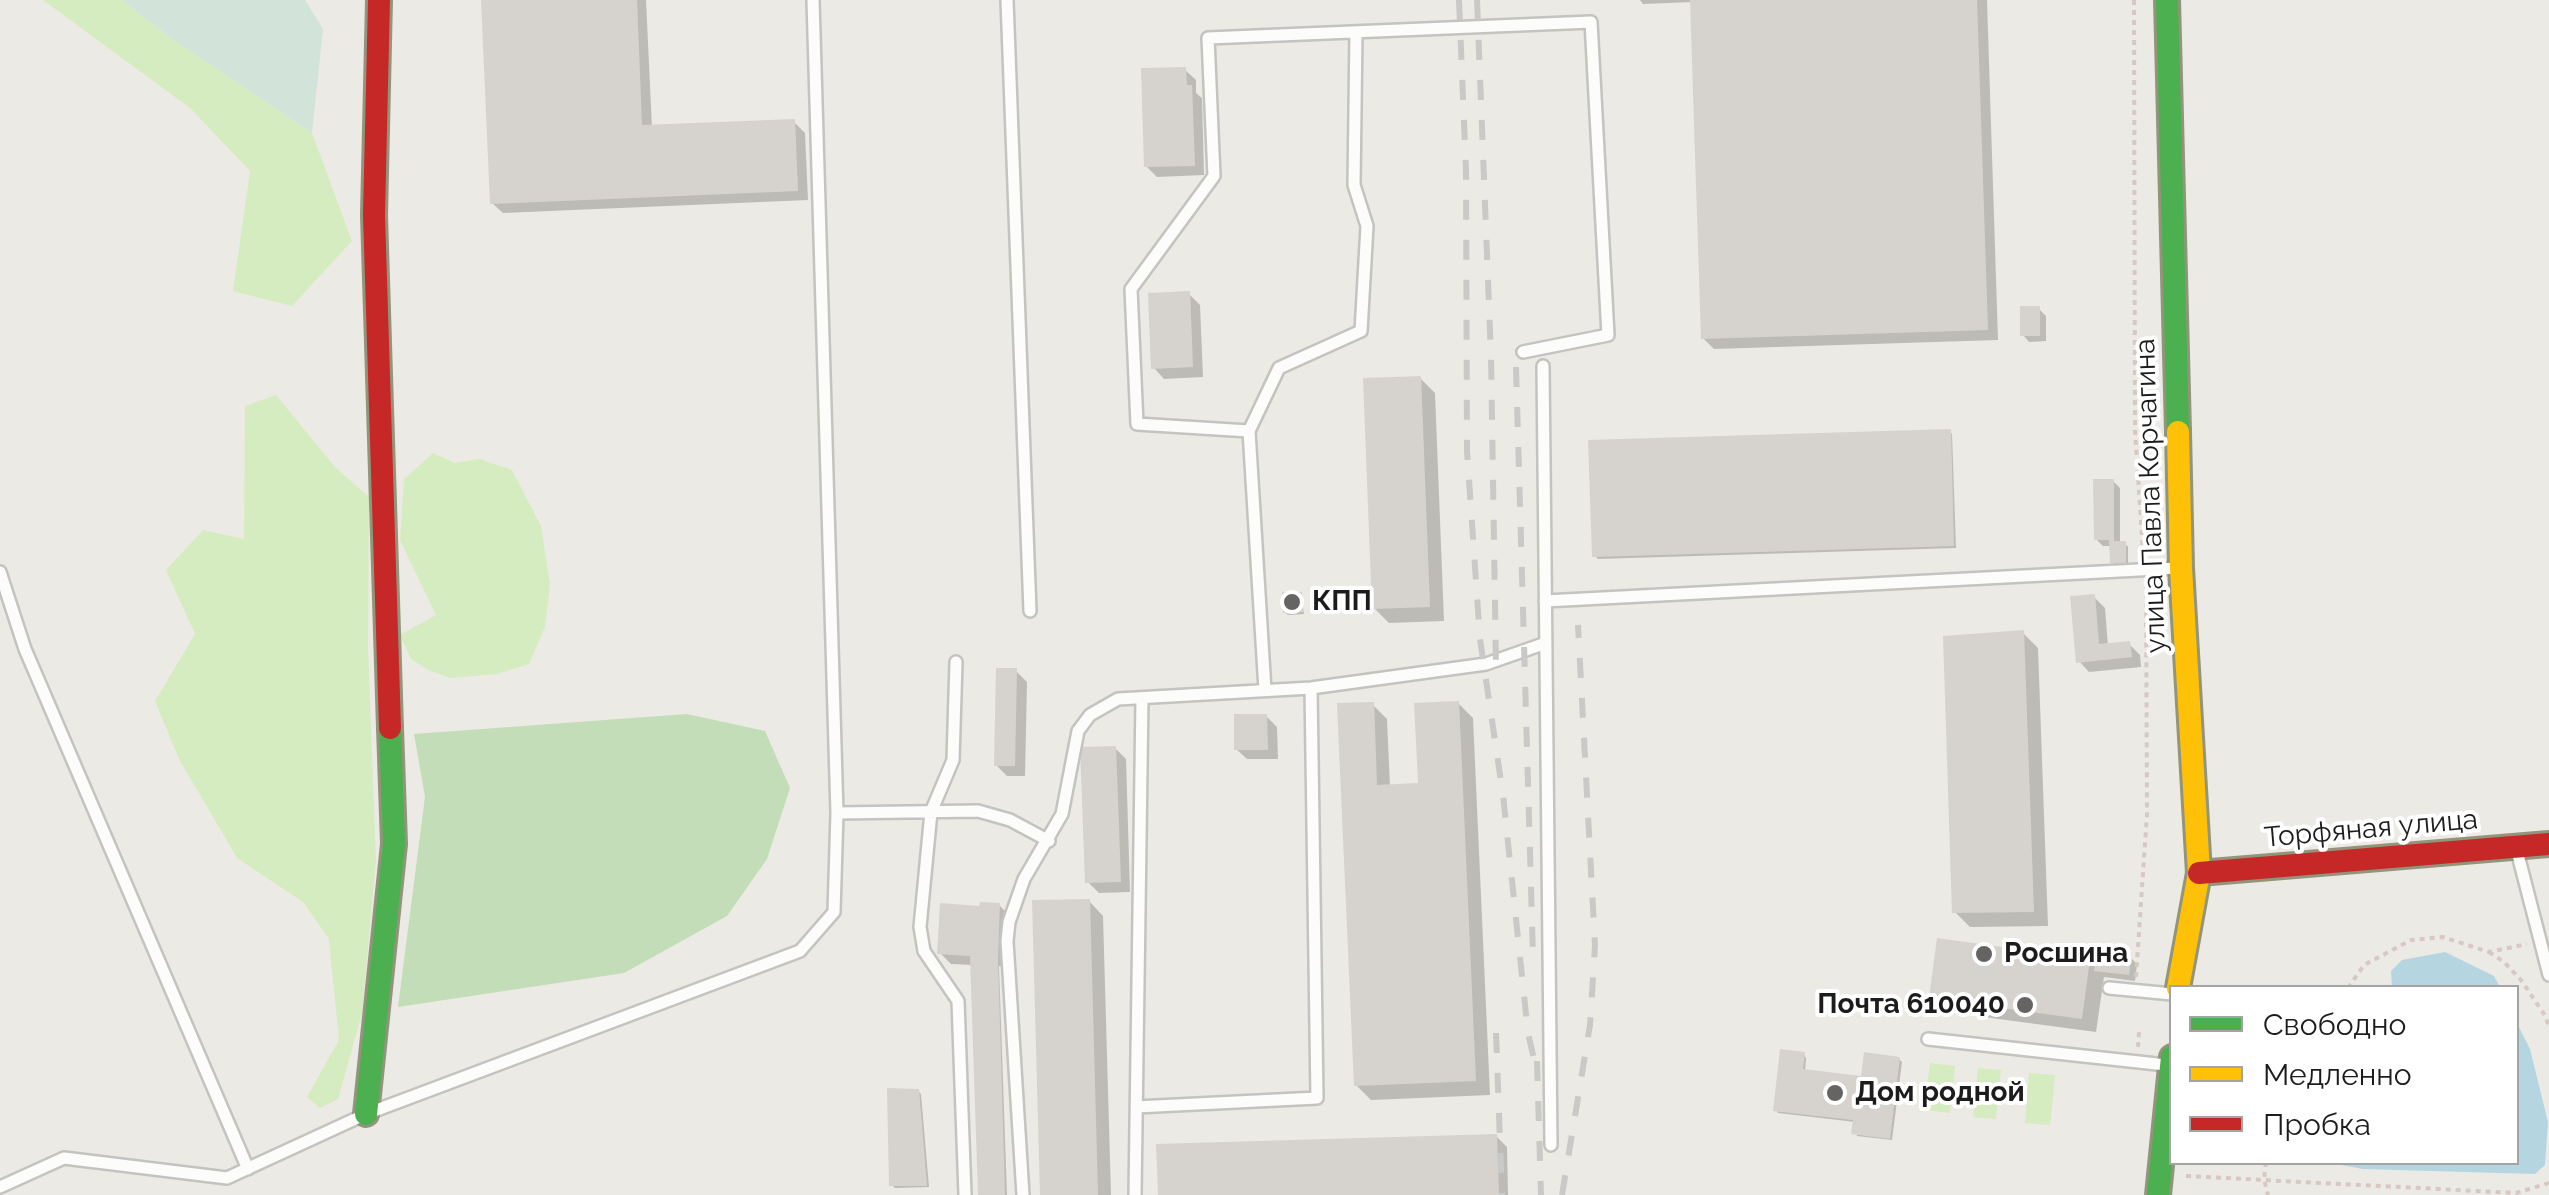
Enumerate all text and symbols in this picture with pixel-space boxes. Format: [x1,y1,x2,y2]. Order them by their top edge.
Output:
street label: улица Павла Корчагина [2129,338,2173,654]
place label: КПП [1312,585,1372,619]
marker: КПП [1281,591,1303,613]
street label: Торфяная улица [2263,803,2479,855]
place label: Росшина [2004,937,2128,971]
marker: Росшина [1973,943,1995,965]
legend [2169,985,2519,1165]
place label: Почта 610040 [1817,988,2005,1022]
marker: Почта 610040 [2014,994,2036,1016]
text: Свободно [2263,1007,2406,1042]
text: Медленно [2263,1057,2412,1092]
place label: Дом родной [1855,1076,2025,1110]
marker: Дом родной [1824,1082,1846,1104]
text: Пробка [2263,1107,2371,1142]

